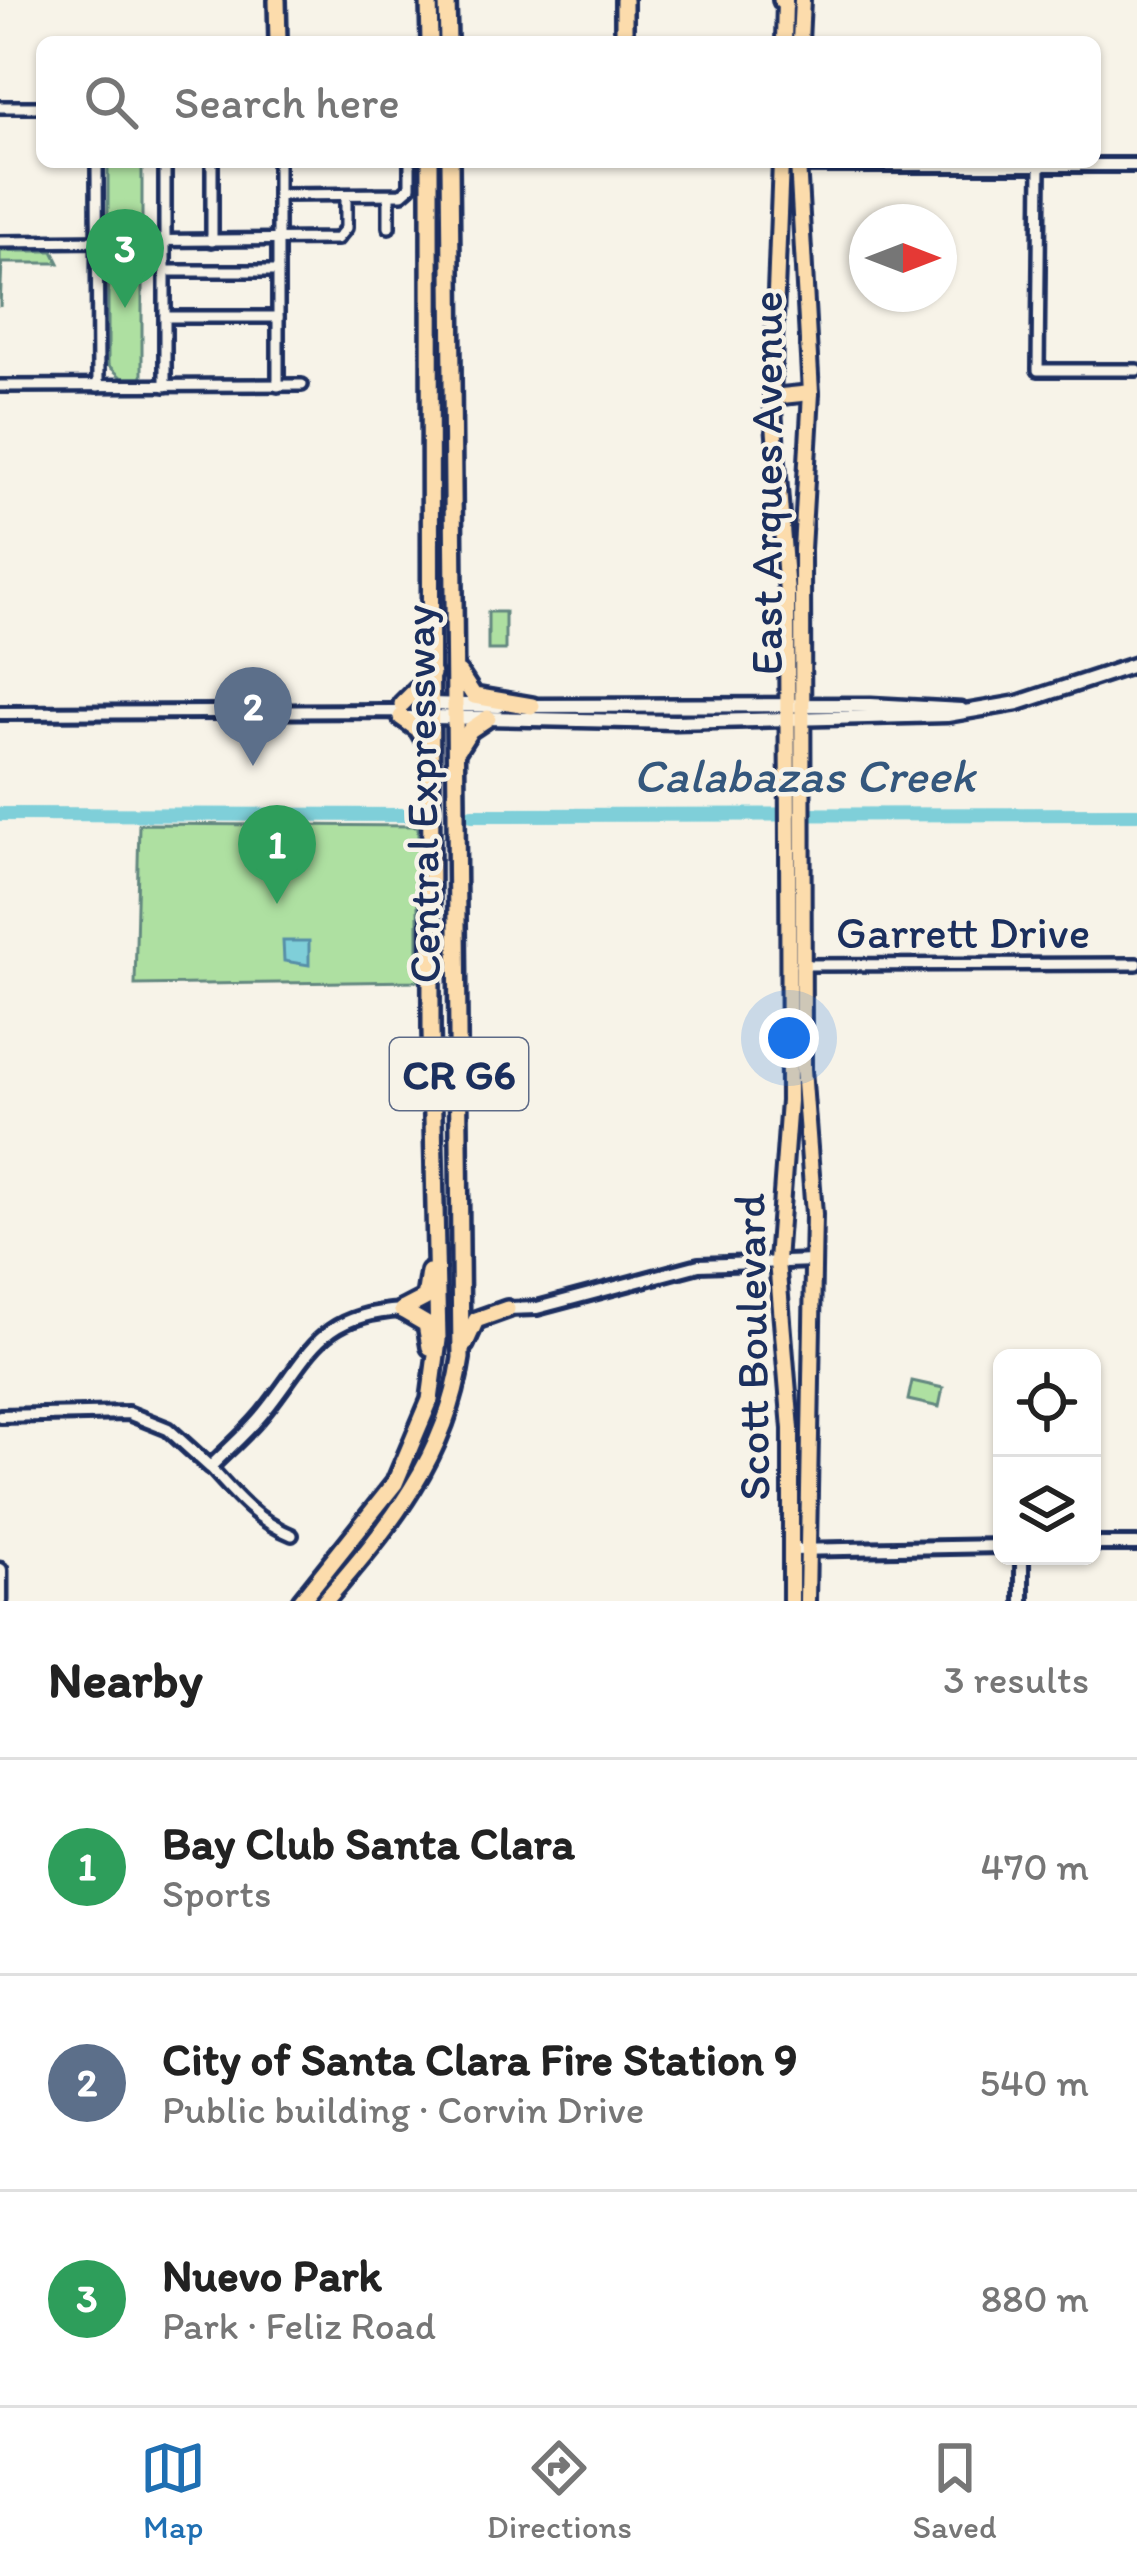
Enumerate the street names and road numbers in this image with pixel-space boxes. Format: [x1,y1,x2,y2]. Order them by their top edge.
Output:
street label: East Arques Avenue [739,291,793,675]
street label: Central Expressway [391,604,451,984]
street label: Garrett Drive [836,905,1090,959]
road number: CR G6 [390,1038,528,1110]
street label: Scott Boulevard [721,1192,781,1501]

